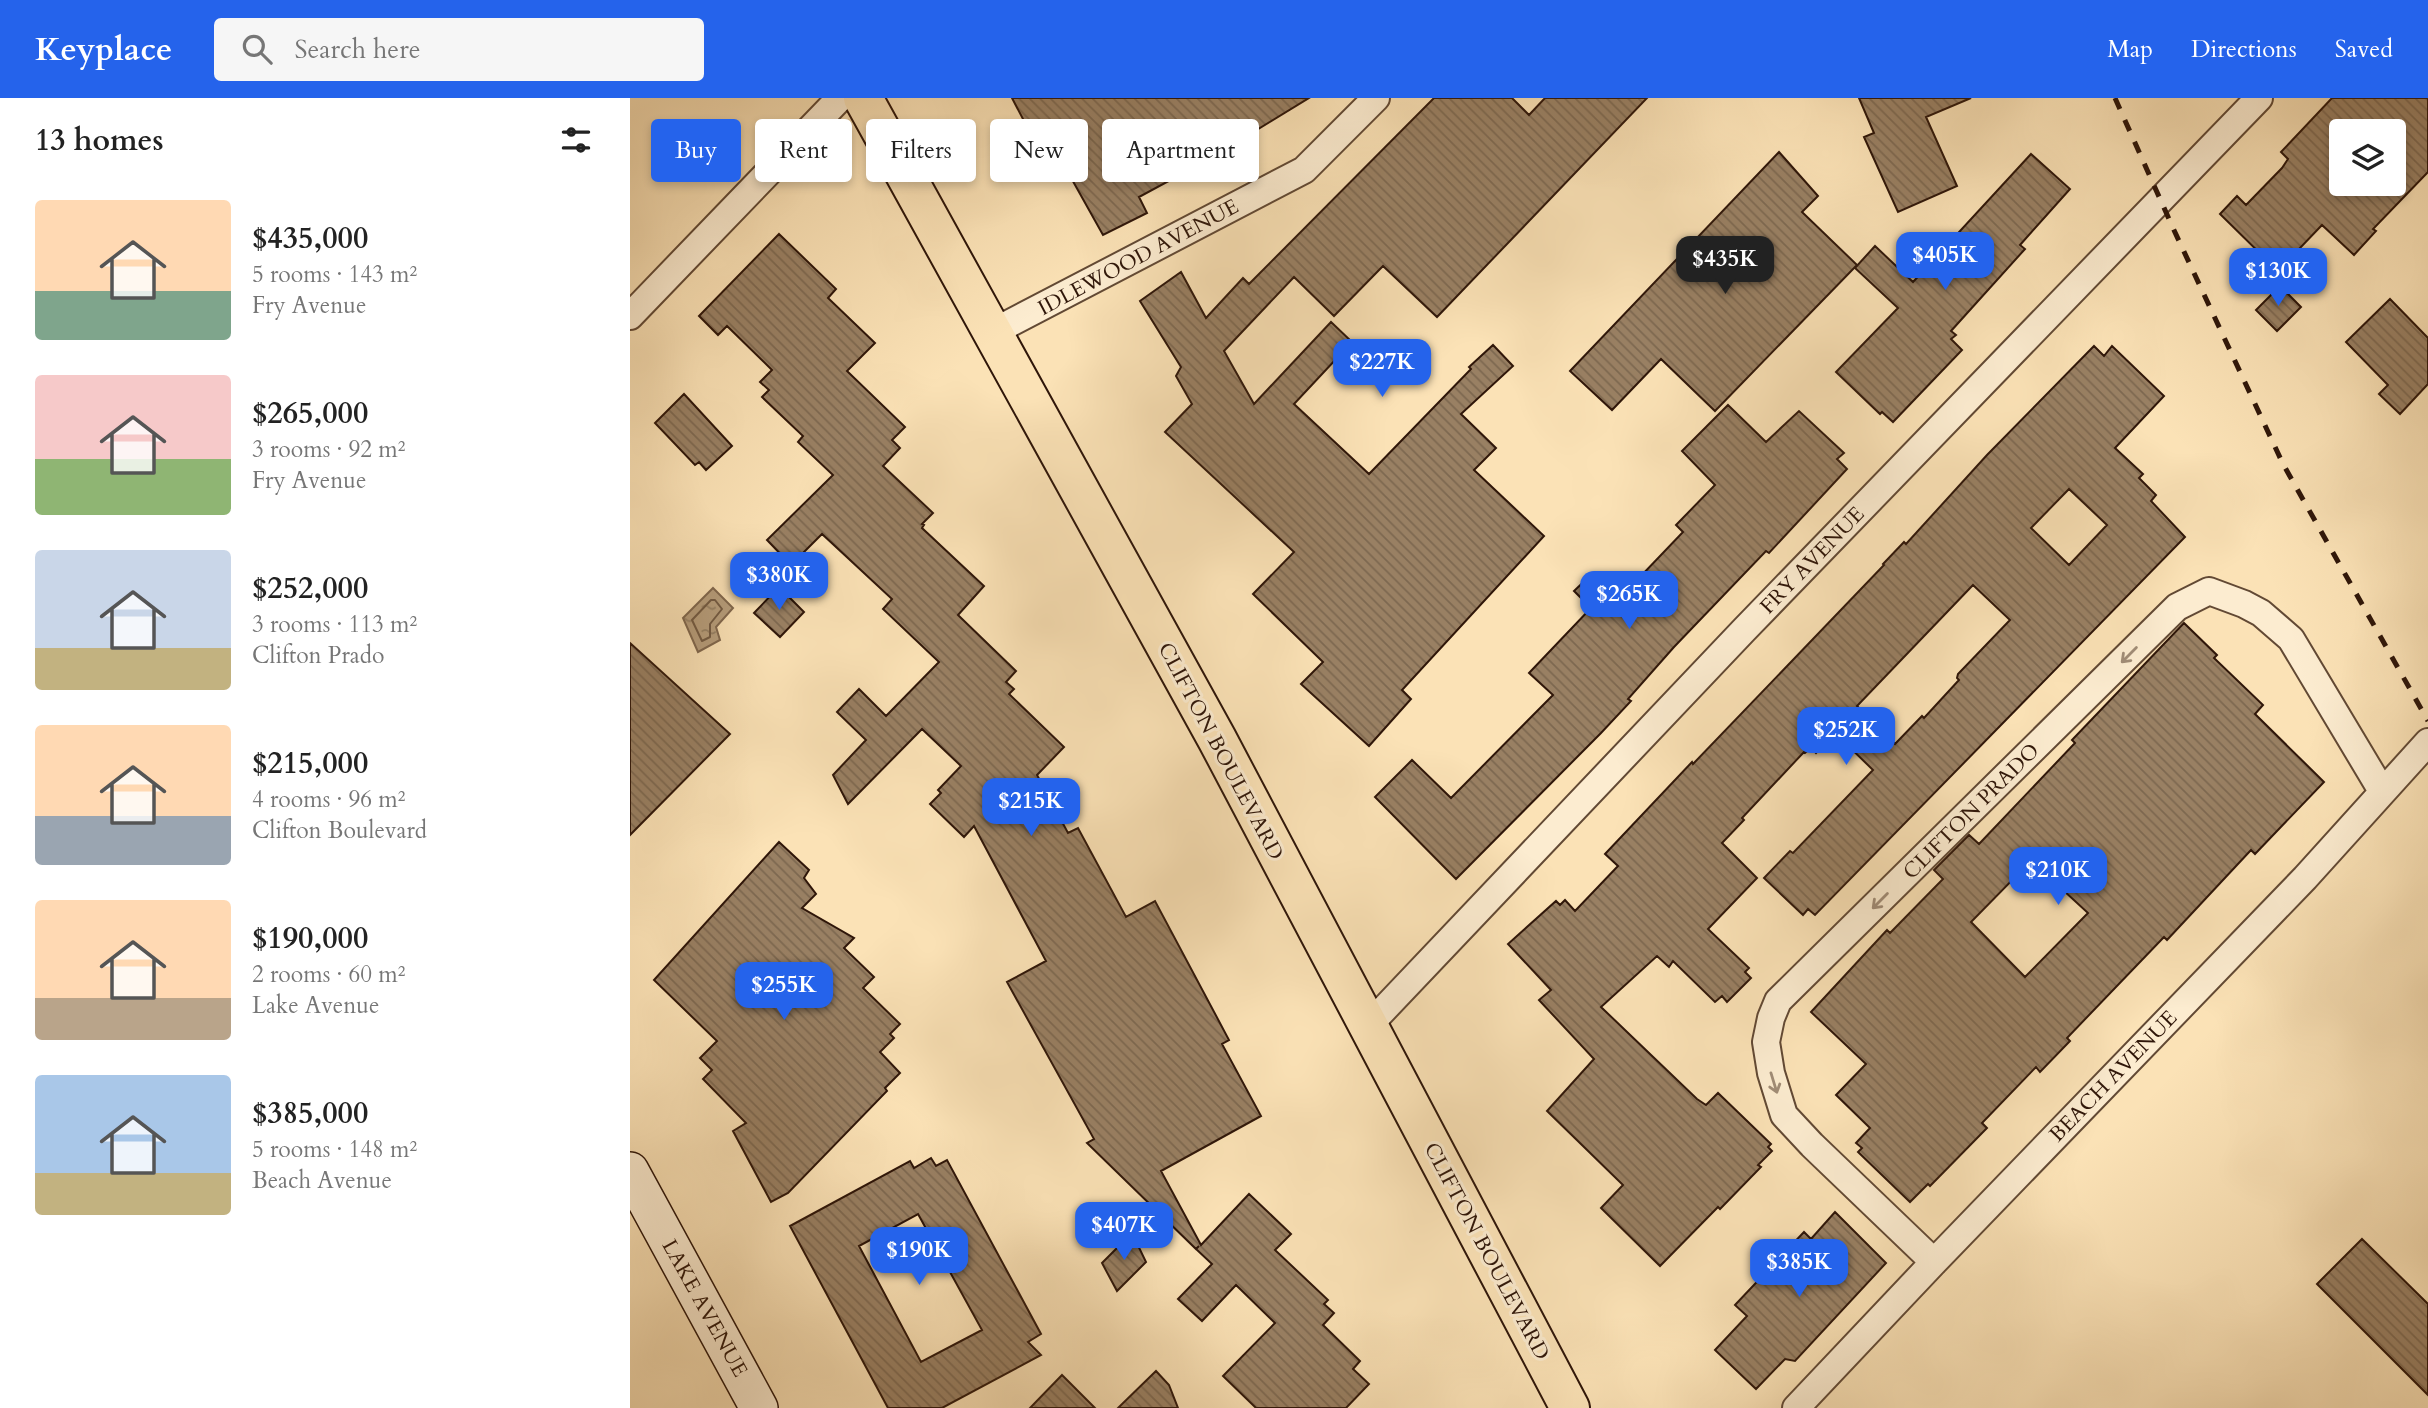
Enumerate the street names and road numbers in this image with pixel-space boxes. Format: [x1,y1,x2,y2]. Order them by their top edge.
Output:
street label: IDLEWOOD AVENUE [1033,192,1244,323]
street label: FRY AVENUE [1754,500,1871,620]
street label: CLIFTON BOULEVARD [1151,637,1290,865]
street label: CLIFTON PRADO [1897,737,2046,886]
street label: BEACH AVENUE [2043,1004,2184,1149]
street label: CLIFTON BOULEVARD [1417,1137,1556,1365]
street label: LAKE AVENUE [655,1234,754,1382]

